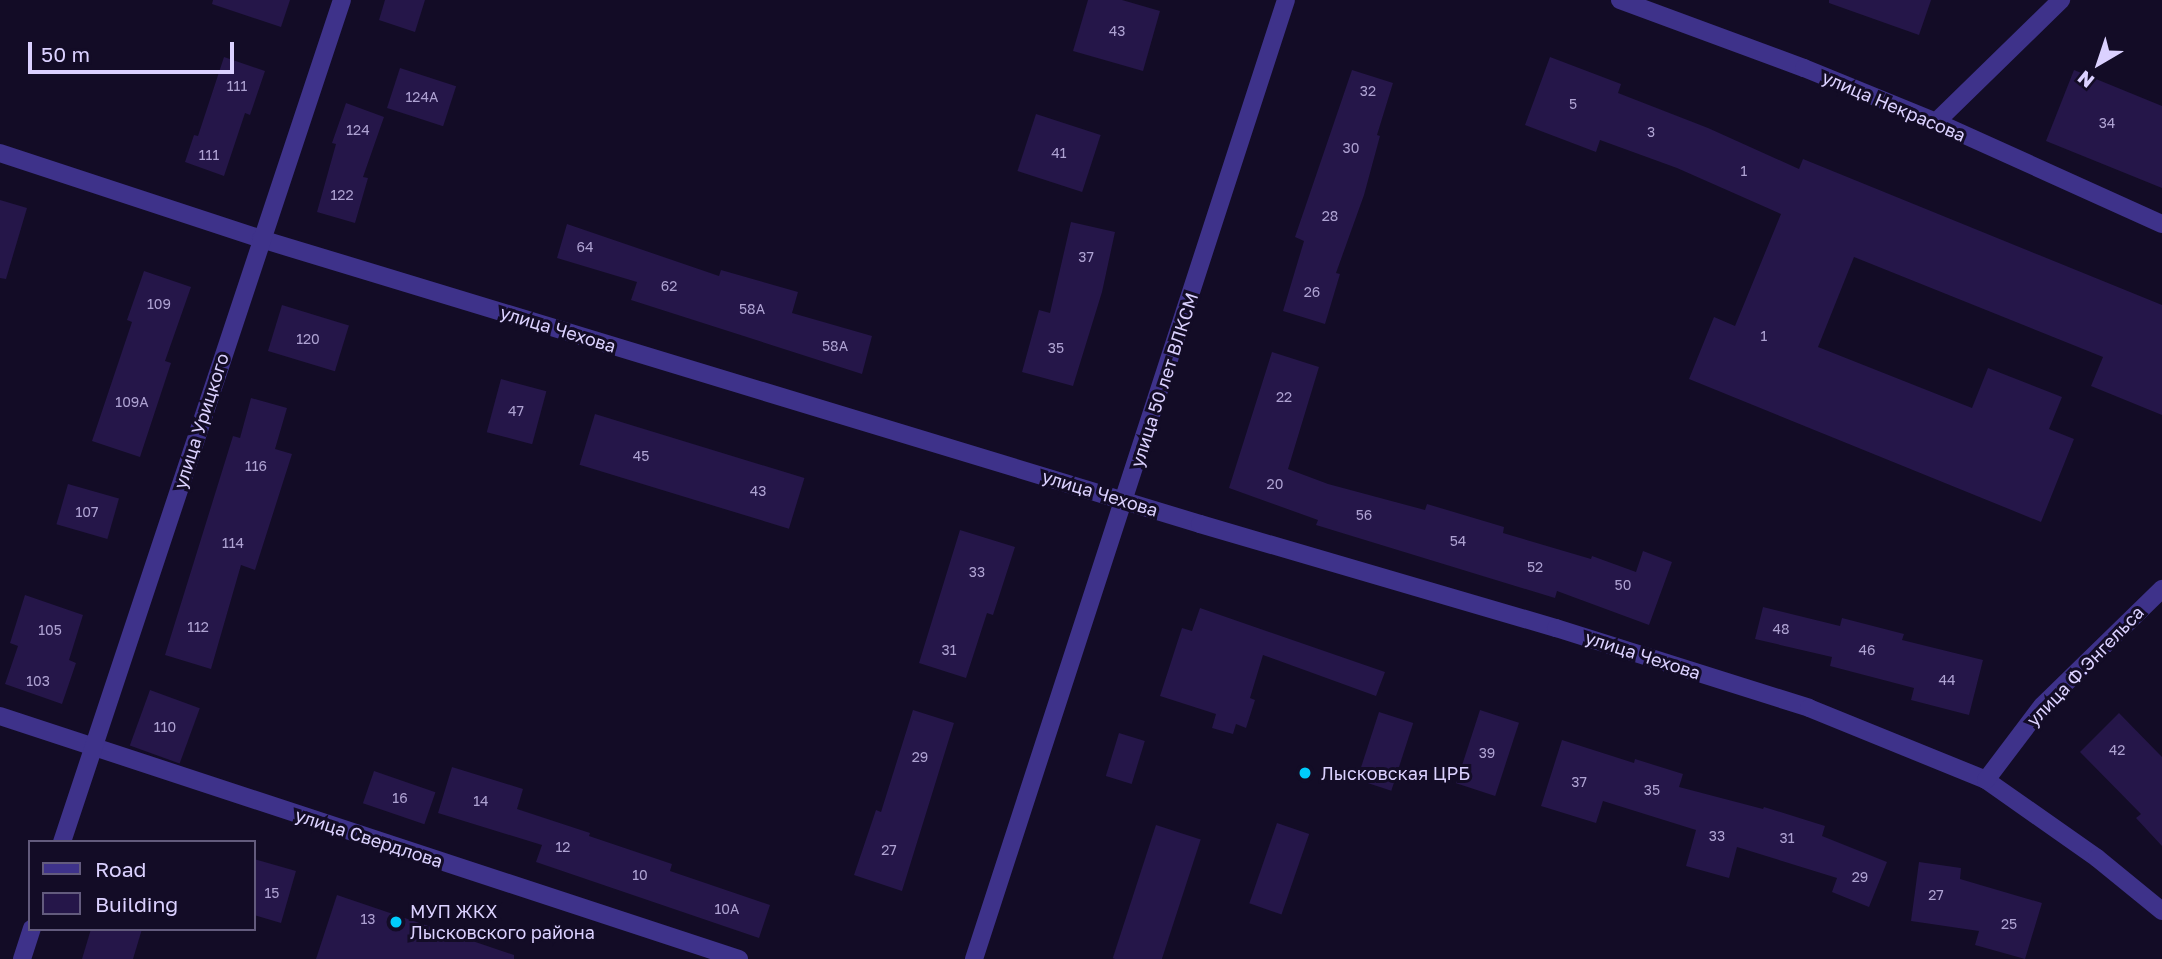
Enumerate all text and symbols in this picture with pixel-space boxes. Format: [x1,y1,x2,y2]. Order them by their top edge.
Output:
house number: 43 [1109,23,1125,39]
scale bar [32,28,238,72]
north arrow [2064,28,2134,98]
text: 50 m [41,41,90,67]
street label: улица Некрасова [1819,66,1969,146]
text: N [2073,66,2098,93]
house number: 111 [227,78,247,94]
house number: 32 [1360,83,1376,99]
house number: 124А [406,89,438,105]
house number: 5 [1569,96,1577,112]
house number: 34 [2099,115,2115,131]
house number: 124 [346,122,370,138]
house number: 3 [1647,124,1655,140]
house number: 30 [1343,140,1359,156]
house number: 41 [1051,145,1067,161]
house number: 111 [199,147,219,163]
house number: 1 [1741,163,1747,179]
house number: 122 [330,187,354,203]
house number: 28 [1322,208,1338,224]
house number: 64 [576,239,594,255]
house number: 37 [1078,249,1094,265]
house number: 62 [661,278,677,294]
house number: 26 [1304,284,1320,300]
street label: улица 50 лет ВЛКСМ [1126,290,1202,470]
house number: 109 [147,296,171,312]
street label: улица Чехова [497,301,619,357]
house number: 58А [739,301,765,317]
house number: 1 [1761,328,1767,344]
house number: 120 [296,331,320,347]
house number: 58А [822,338,848,354]
house number: 35 [1048,340,1064,356]
street label: улица Урицкого [169,350,233,492]
house number: 22 [1276,389,1292,405]
house number: 109А [115,394,149,410]
house number: 47 [508,403,524,419]
house number: 45 [633,448,649,464]
house number: 116 [245,458,267,474]
street label: улица Чехова [1039,465,1161,521]
house number: 20 [1267,476,1283,492]
house number: 43 [750,483,766,499]
house number: 107 [76,504,98,520]
house number: 56 [1356,507,1372,523]
house number: 54 [1450,533,1466,549]
house number: 114 [222,535,244,551]
house number: 52 [1527,559,1543,575]
house number: 33 [969,564,985,580]
house number: 50 [1615,577,1631,593]
street label: улица Ф.Энгельса [2022,601,2148,731]
house number: 112 [187,619,209,635]
house number: 48 [1772,621,1790,637]
house number: 105 [38,622,62,638]
street label: улица Чехова [1583,626,1703,684]
house number: 31 [942,642,956,658]
house number: 46 [1858,642,1876,658]
house number: 44 [1938,672,1956,688]
house number: 103 [26,673,50,689]
house number: 110 [154,719,176,735]
house number: 42 [2109,742,2125,758]
house number: 39 [1479,745,1495,761]
house number: 29 [912,749,928,765]
place label: Лысковская ЦРБ [1321,762,1470,784]
marker: Лысковская ЦРБ [1295,763,1315,783]
house number: 37 [1571,774,1587,790]
house number: 35 [1644,782,1660,798]
house number: 16 [392,790,408,806]
house number: 14 [473,793,489,809]
street label: улица Свердлова [292,804,446,872]
house number: 33 [1709,828,1725,844]
house number: 31 [1780,830,1794,846]
house number: 12 [556,839,570,855]
legend [28,840,256,931]
house number: 27 [881,842,897,858]
text: Road [95,856,146,882]
house number: 10 [632,867,648,883]
house number: 29 [1852,869,1868,885]
house number: 15 [265,885,279,901]
house number: 27 [1928,887,1944,903]
text: Building [95,891,178,917]
place label: МУП ЖКХ Лысковского района [410,901,595,944]
house number: 10А [715,901,739,917]
house number: 13 [361,911,375,927]
marker: МУП ЖКХ Лысковского района [388,914,404,930]
house number: 25 [2001,916,2017,932]

